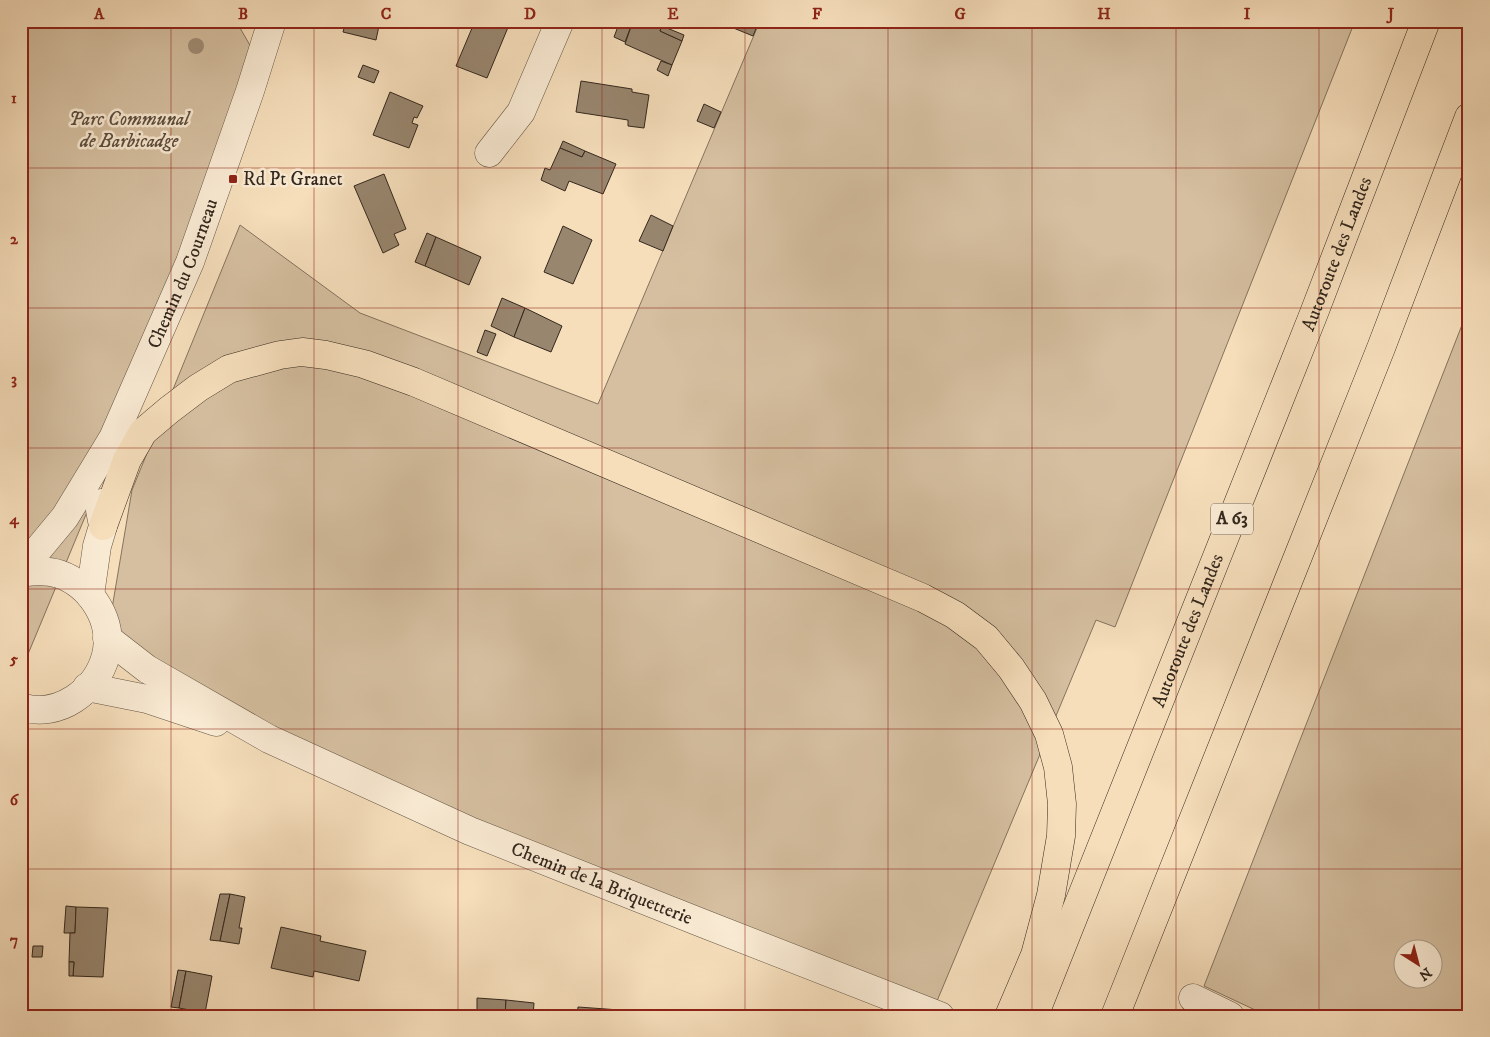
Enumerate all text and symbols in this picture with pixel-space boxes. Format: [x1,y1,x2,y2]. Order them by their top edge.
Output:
text: A [93,4,105,24]
text: B [238,4,248,24]
text: C [381,4,391,24]
text: D [524,4,536,24]
text: E [667,4,679,24]
text: F [812,4,822,24]
text: G [954,4,966,24]
text: H [1097,4,1111,24]
text: I [1244,4,1251,24]
text: J [1386,4,1395,24]
text: 1 [11,88,17,108]
park label: Parc Communal de Barbicadge [69,108,191,153]
place label: Rd Pt Granet [243,168,343,191]
marker: Rd Pt Granet [227,173,239,185]
street label: Autoroute des Landes [1297,174,1377,334]
street label: Chemin du Courneau [142,196,223,352]
text: 2 [10,229,19,249]
text: 3 [11,369,17,389]
road number: A 63 [1211,504,1253,534]
text: 4 [8,509,19,529]
street label: Autoroute des Landes [1147,550,1228,711]
text: 5 [9,649,18,669]
text: 6 [10,790,20,810]
street label: Chemin de la Briquetterie [508,837,696,930]
text: 7 [10,930,18,950]
north arrow [1392,940,1442,990]
text: N [1415,963,1435,985]

